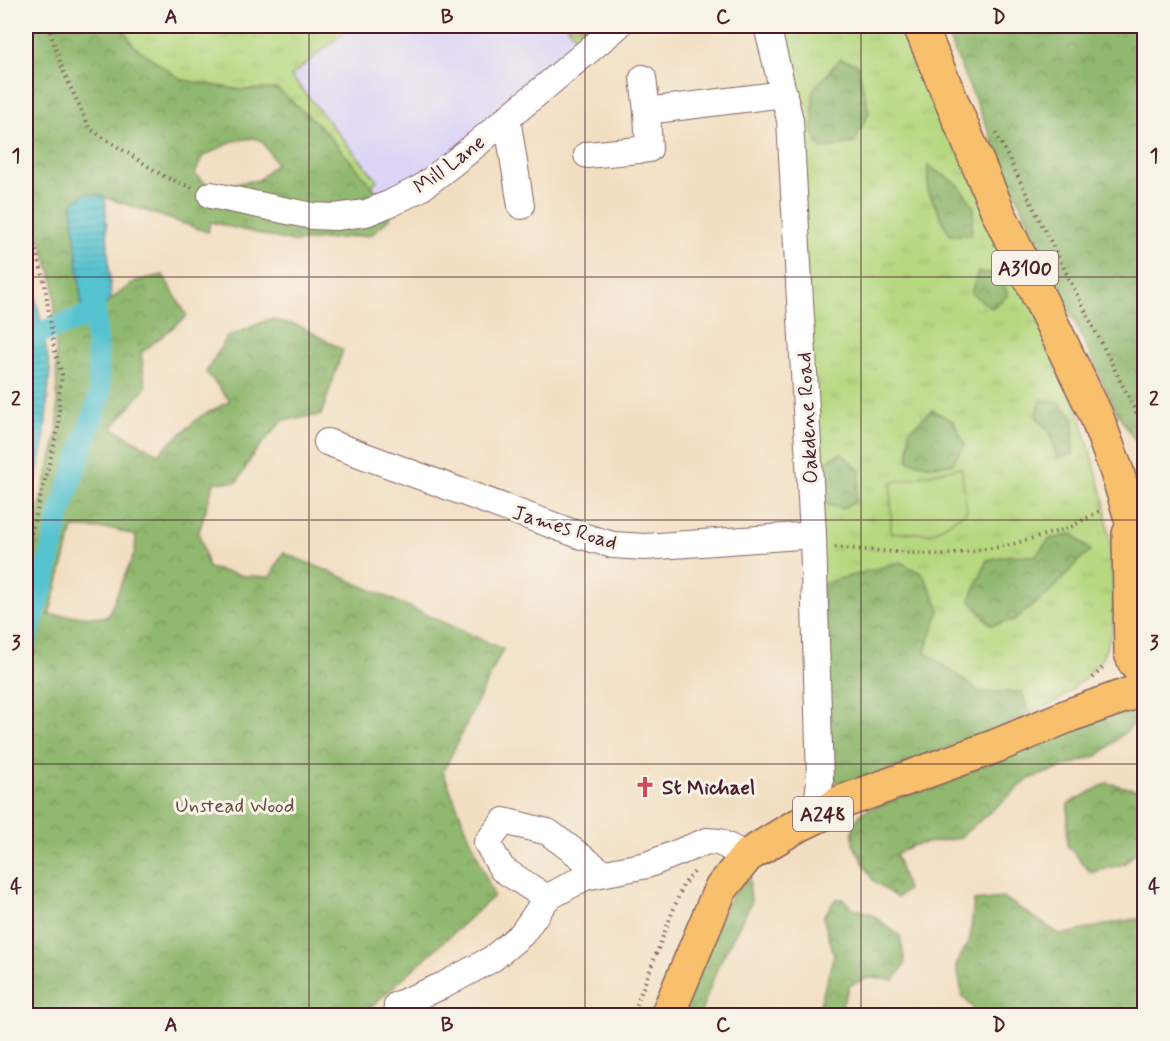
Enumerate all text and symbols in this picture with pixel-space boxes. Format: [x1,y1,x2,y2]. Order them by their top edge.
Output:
text: A [164,4,178,31]
text: B [441,4,454,31]
text: C [716,4,731,31]
text: D [992,4,1006,31]
street label: Mill Lane [408,129,491,201]
text: 1 [12,143,20,170]
text: 1 [1150,143,1158,170]
road number: A3100 [992,251,1058,285]
street label: Oakdene Road [791,351,825,485]
text: 2 [11,386,21,413]
text: 2 [1149,386,1159,413]
street label: James Road [509,499,621,557]
text: 3 [11,630,21,657]
text: 3 [1149,630,1159,657]
place label: St Michael [662,774,755,802]
church icon: St Michael [633,775,657,799]
park label: Unstead Wood [175,792,295,820]
road number: A248 [793,797,853,831]
text: 4 [10,874,22,901]
text: 4 [1148,874,1160,901]
text: A [164,1012,178,1039]
text: B [441,1012,454,1039]
text: C [716,1012,731,1039]
text: D [992,1012,1006,1039]

